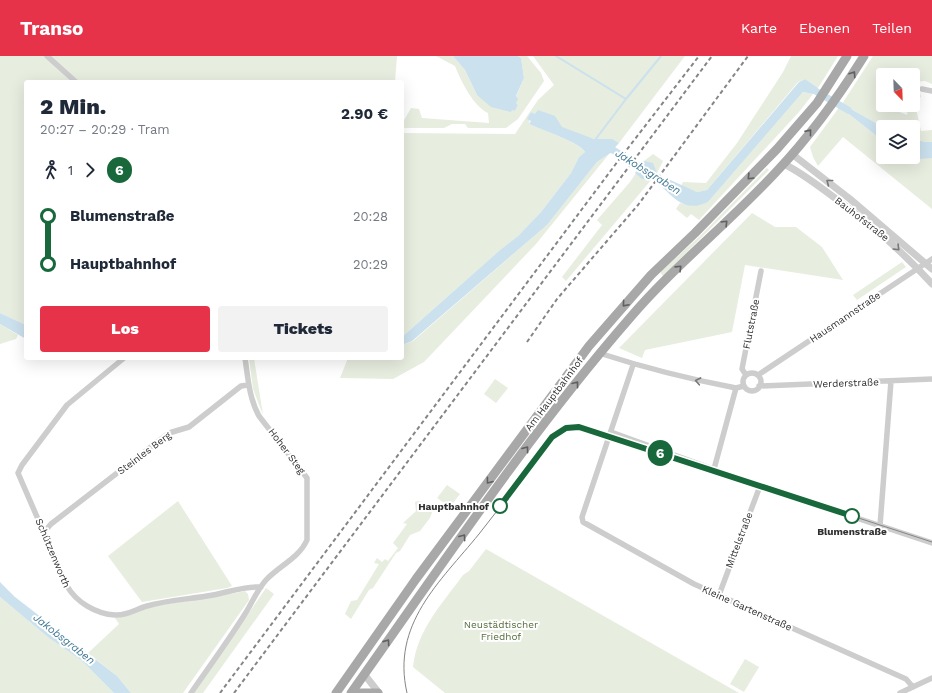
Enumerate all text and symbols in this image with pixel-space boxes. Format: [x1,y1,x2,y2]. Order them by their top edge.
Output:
text: Transo [20,17,84,40]
text: Karte [741,20,777,36]
text: Ebenen [799,20,850,36]
text: Teilen [872,20,912,36]
north arrow [876,68,920,112]
map controls [876,68,920,164]
one-way arrow [848,71,856,78]
text: 2 Min. [40,94,106,119]
text: 2.90 € [341,105,388,123]
button: layers [876,120,920,164]
text: 20:27 – 20:29 · Tram [40,122,170,137]
one-way arrow [805,129,812,136]
water label: Jakobsgraben [613,147,683,197]
icon: walk [40,159,62,181]
icon: forward [79,159,101,181]
text: 6 [115,162,124,178]
text: 1 [68,163,73,178]
one-way arrow [747,172,754,180]
one-way arrow [827,180,834,187]
street label: Bauhofstraße [833,195,891,244]
text: Blumenstraße [70,207,175,225]
text: 20:28 [353,209,388,224]
one-way arrow [720,220,728,228]
one-way arrow [892,243,900,251]
text: Hauptbahnhof [70,255,176,273]
text: 20:29 [353,257,388,272]
one-way arrow [674,265,682,273]
street label: Hausmannstraße [808,289,883,345]
street label: Flutstraße [741,298,761,350]
one-way arrow [622,300,629,307]
button: Los [40,306,210,352]
button: Tickets [218,306,388,352]
street label: Am Hauptbahnhof [523,355,585,433]
street label: Werderstraße [813,376,879,390]
one-way arrow [695,377,701,385]
one-way arrow [571,381,578,388]
street label: Hoher Steg [266,426,308,476]
street label: Steinles Berg [115,429,173,477]
line badge: 6 [647,440,673,466]
text: 6 [656,445,664,461]
one-way arrow [522,447,529,454]
one-way arrow [487,476,494,483]
marker: Hauptbahnhof [492,498,508,514]
place label: Hauptbahnhof [418,501,490,512]
marker: Blumenstraße [844,508,860,524]
street label: Mittelstraße [723,510,755,569]
street label: Schützenworth [33,517,73,589]
place label: Blumenstraße [817,526,887,537]
one-way arrow [458,534,465,541]
street label: Kleine Gartenstraße [700,583,794,633]
water label: Jakobsgraben [31,611,97,667]
park label: Neustädtischer Friedhof [464,619,538,642]
one-way arrow [382,640,389,647]

